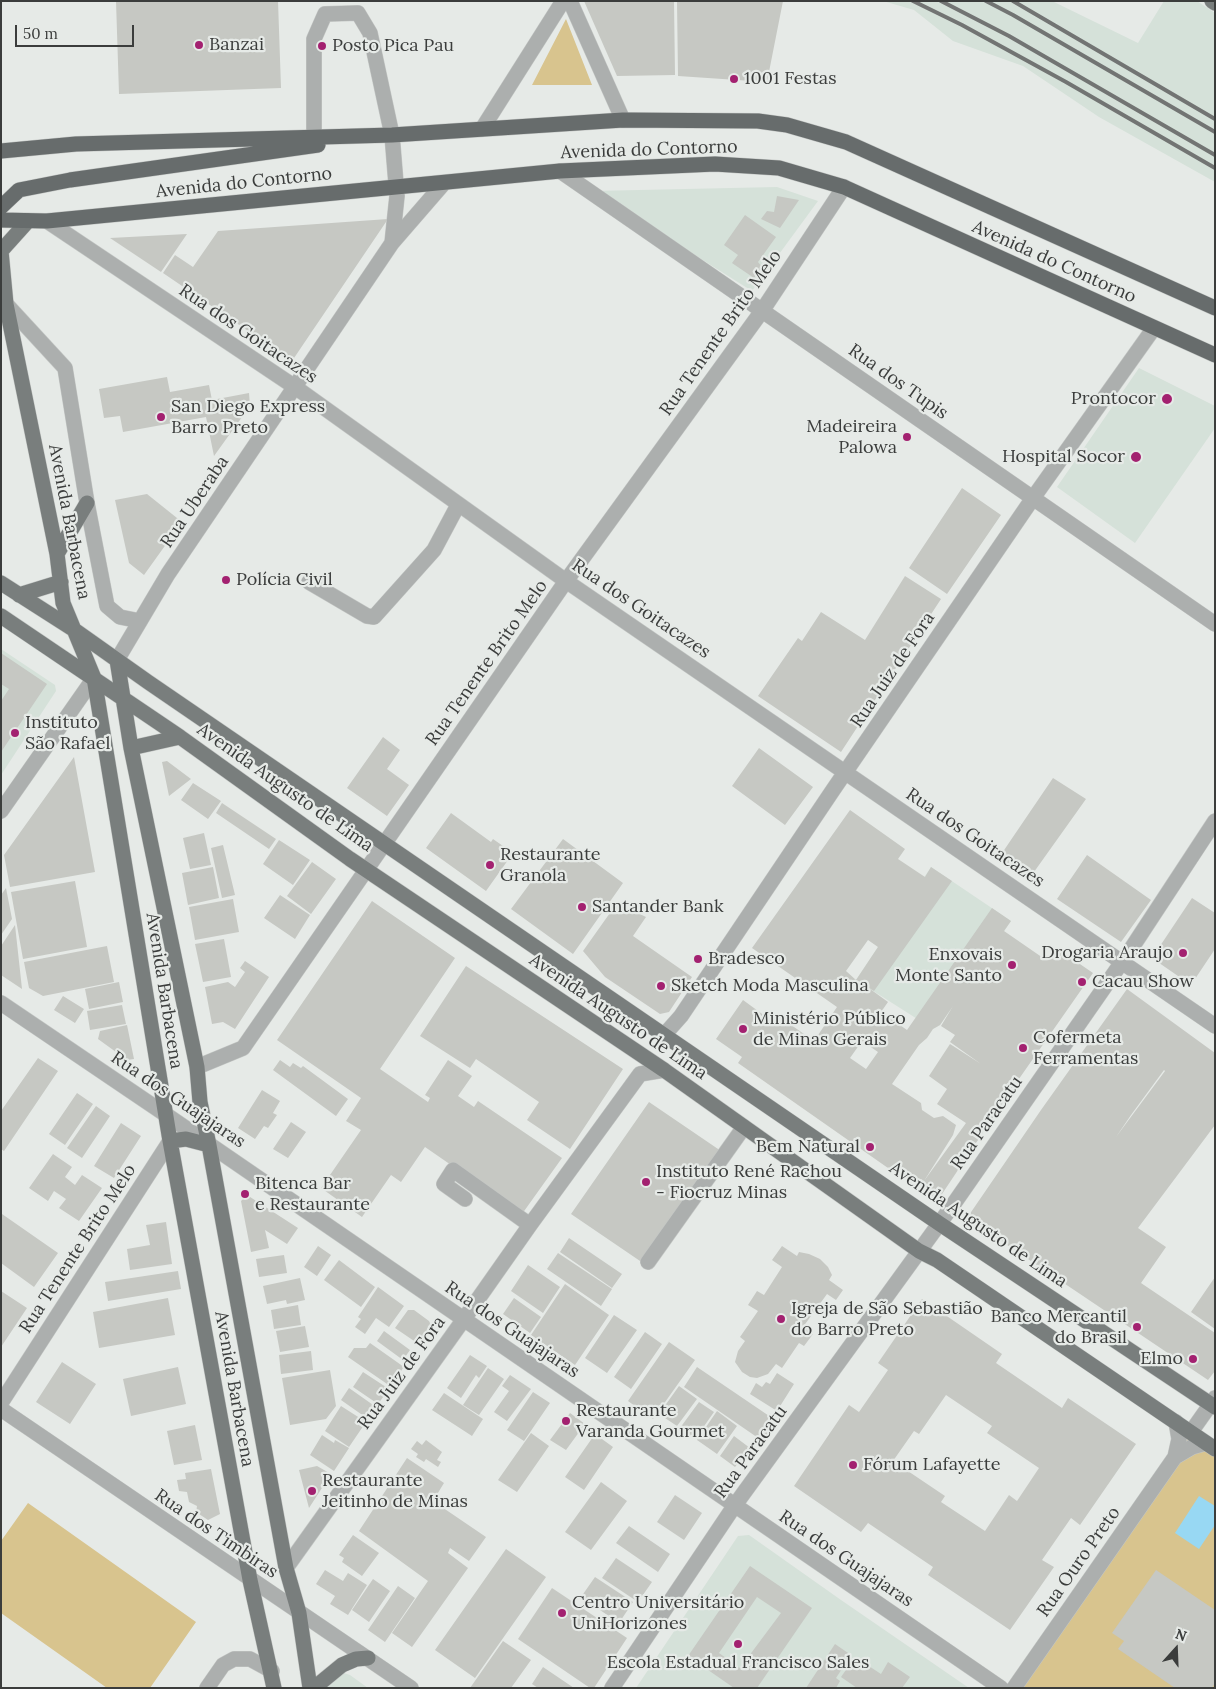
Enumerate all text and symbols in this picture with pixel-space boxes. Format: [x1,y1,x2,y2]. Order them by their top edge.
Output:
scale bar [18,15,136,47]
text: 50 m [23,24,58,43]
place label: Banzai [209,34,264,56]
place label: Posto Pica Pau [332,35,454,57]
marker: Banzai [193,39,205,51]
marker: Posto Pica Pau [316,40,328,52]
place label: 1001 Festas [744,68,836,90]
marker: 1001 Festas [728,73,740,85]
street label: Avenida do Contorno [560,136,738,164]
street label: Avenida do Contorno [155,163,333,203]
street label: Avenida do Contorno [969,216,1139,308]
street label: Rua Tenente Brito Melo [656,246,786,420]
street label: Rua dos Goitacazes [175,280,321,388]
street label: Rua dos Tupis [844,340,952,424]
place label: Prontocor [1071,388,1156,410]
marker: Prontocor [1160,392,1174,406]
place label: San Diego Express Barro Preto [171,396,325,438]
marker: San Diego Express Barro Preto [155,411,167,423]
place label: Madeireira Palowa [806,416,897,458]
marker: Madeireira Palowa [901,431,913,443]
street label: Avenida Barbacena [43,442,95,602]
place label: Hospital Socor [1002,446,1125,468]
marker: Hospital Socor [1129,450,1143,464]
street label: Rua Uberaba [156,452,234,552]
street label: Rua dos Goitacazes [568,555,714,663]
place label: Polícia Civil [236,569,333,591]
marker: Polícia Civil [220,574,232,586]
street label: Rua Tenente Brito Melo [422,576,552,750]
street label: Rua Juiz de Fora [846,608,940,732]
place label: Instituto São Rafael [25,712,110,754]
street label: Avenida Augusto de Lima [193,719,377,857]
marker: Instituto São Rafael [9,727,21,739]
street label: Rua dos Goitacazes [902,784,1048,892]
place label: Restaurante Granola [500,844,601,886]
marker: Restaurante Granola [484,859,496,871]
place label: Santander Bank [592,896,724,918]
marker: Santander Bank [576,901,588,913]
street label: Avenida Barbacena [141,911,187,1071]
place label: Drogaria Araujo [1041,942,1173,964]
place label: Enxovais Monte Santo [895,944,1002,986]
marker: Drogaria Araujo [1177,947,1189,959]
place label: Bradesco [708,948,785,970]
street label: Avenida Augusto de Lima [525,949,711,1085]
marker: Bradesco [692,953,704,965]
marker: Enxovais Monte Santo [1006,959,1018,971]
place label: Cacau Show [1092,971,1194,993]
place label: Sketch Moda Masculina [671,975,869,997]
marker: Cacau Show [1076,976,1088,988]
marker: Sketch Moda Masculina [655,980,667,992]
place label: Ministério Público de Minas Gerais [753,1008,906,1050]
marker: Ministério Público de Minas Gerais [737,1023,749,1035]
place label: Cofermeta Ferramentas [1033,1027,1138,1070]
marker: Cofermeta Ferramentas [1017,1042,1029,1054]
street label: Rua dos Guajajaras [107,1047,249,1153]
street label: Rua Paracatu [947,1072,1027,1174]
place label: Bem Natural [756,1136,860,1158]
marker: Bem Natural [864,1141,876,1153]
street label: Avenida Augusto de Lima [885,1157,1071,1293]
street label: Rua Tenente Brito Melo [15,1160,141,1338]
place label: Instituto René Rachou - Fiocruz Minas [656,1161,842,1204]
place label: Bitenca Bar e Restaurante [255,1173,370,1216]
marker: Instituto René Rachou - Fiocruz Minas [640,1176,652,1188]
marker: Bitenca Bar e Restaurante [239,1188,251,1200]
street label: Rua dos Guajajaras [441,1277,583,1383]
place label: Igreja de São Sebastião do Barro Preto [791,1298,983,1340]
place label: Banco Mercantil do Brasil [991,1306,1127,1348]
street label: Avenida Barbacena [210,1309,258,1469]
street label: Rua Juiz de Fora [354,1312,450,1434]
marker: Igreja de São Sebastião do Barro Preto [775,1313,787,1325]
marker: Banco Mercantil do Brasil [1131,1321,1143,1333]
place label: Elmo [1140,1348,1183,1370]
marker: Elmo [1187,1353,1199,1365]
place label: Restaurante Varanda Gourmet [576,1400,725,1442]
street label: Rua Paracatu [710,1401,792,1503]
marker: Restaurante Varanda Gourmet [560,1415,572,1427]
place label: Fórum Lafayette [863,1454,1001,1476]
marker: Fórum Lafayette [847,1459,859,1471]
place label: Restaurante Jeitinho de Minas [322,1470,468,1512]
street label: Rua dos Timbiras [150,1485,282,1583]
marker: Restaurante Jeitinho de Minas [306,1485,318,1497]
street label: Rua Ouro Preto [1033,1503,1125,1621]
street label: Rua dos Guajajaras [775,1506,917,1612]
place label: Centro Universitário UniHorizones [572,1592,744,1635]
marker: Centro Universitário UniHorizones [556,1607,568,1619]
north arrow [1151,1624,1201,1674]
text: N [1173,1625,1189,1645]
marker: Escola Estadual Francisco Sales [732,1638,744,1650]
place label: Escola Estadual Francisco Sales [607,1652,869,1674]

